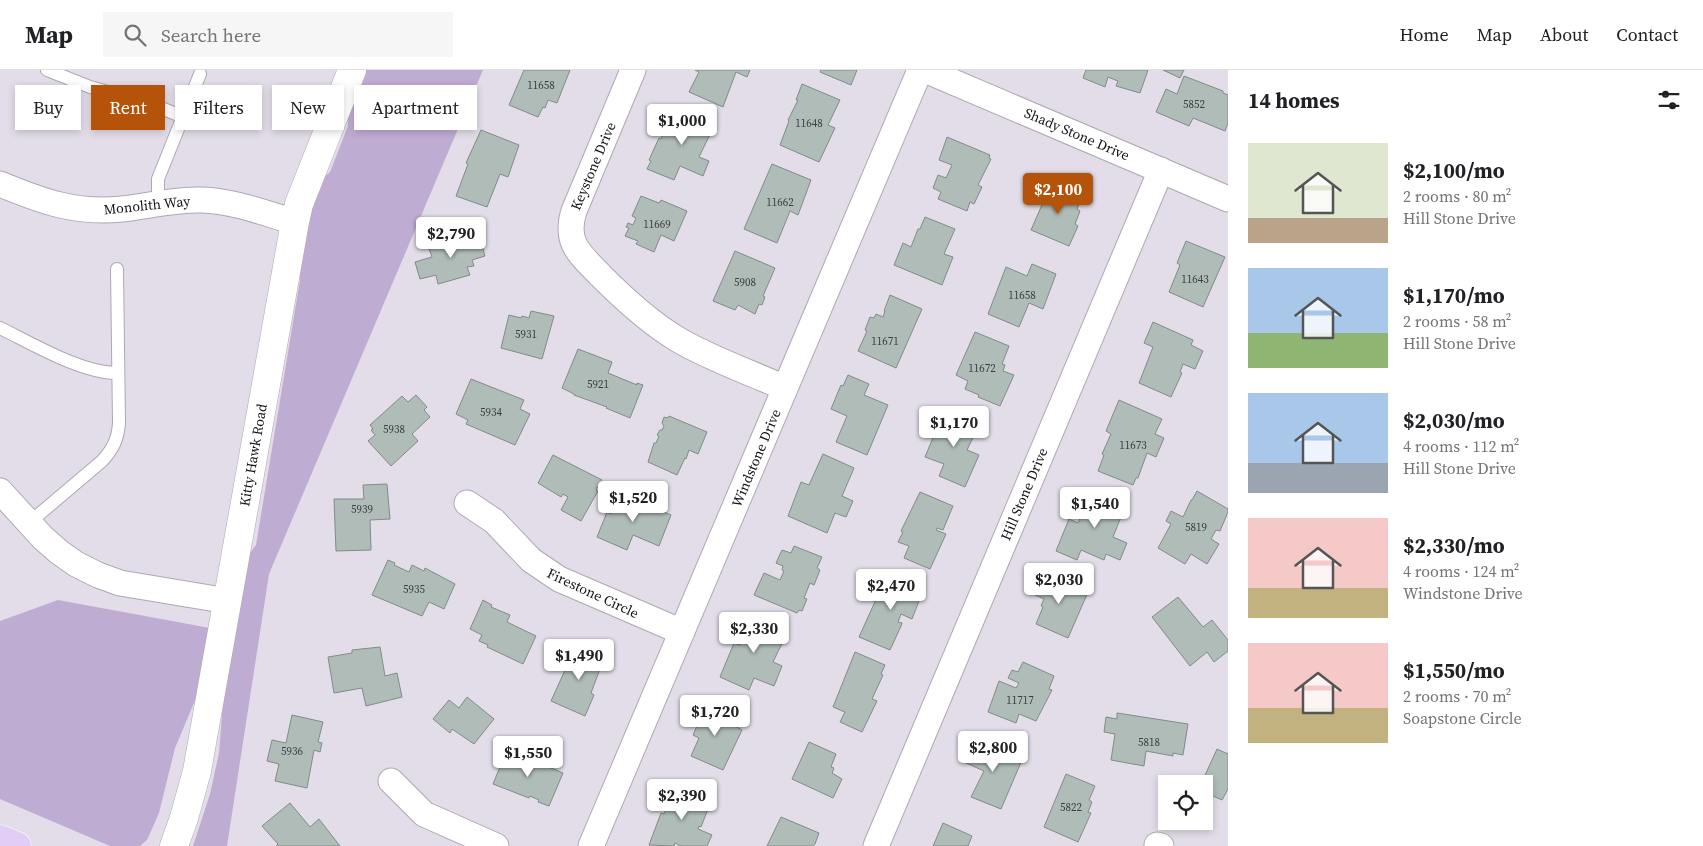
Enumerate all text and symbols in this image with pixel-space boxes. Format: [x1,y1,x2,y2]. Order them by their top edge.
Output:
search box [103,12,453,57]
text: Map [25,18,73,51]
icon: search [121,21,149,49]
text: Search here [161,22,261,48]
text: Home [1400,22,1449,47]
text: Map [1477,22,1512,47]
text: About [1540,22,1588,47]
text: Contact [1616,22,1678,47]
house number: 11658 [527,78,555,93]
chip: Buy [15,85,81,130]
chip: Rent [91,85,165,130]
chip: Filters [175,85,262,130]
chip: New [272,85,344,130]
chip: Apartment [354,85,477,130]
text: 14 homes [1248,86,1340,115]
icon: filters [1655,86,1683,114]
house number: 5852 [1183,97,1205,112]
street label: Shady Stone Drive [1021,103,1133,165]
pin: $1,000 [641,104,723,146]
text: $1,000 [658,109,706,131]
house number: 11648 [795,116,823,131]
street label: Keystone Drive [565,119,621,213]
text: $2,100/mo [1403,156,1505,185]
icon: home [1288,163,1348,223]
pin: $2,100 [1017,172,1099,215]
text: $2,100 [1034,178,1082,200]
text: 2 rooms · 80 m² [1403,185,1511,207]
street label: Monolith Way [103,190,192,219]
house number: 11662 [766,195,794,210]
text: Hill Stone Drive [1403,207,1516,229]
pin: $2,790 [410,216,492,259]
house number: 11669 [643,217,671,232]
text: $2,790 [427,222,475,244]
house number: 11643 [1181,272,1209,287]
house number: 5908 [734,275,756,290]
text: $1,170/mo [1403,281,1505,310]
house number: 11658 [1008,288,1036,303]
icon: home [1288,288,1348,348]
text: 2 rooms · 58 m² [1403,310,1511,332]
house number: 5931 [515,327,537,342]
text: Hill Stone Drive [1403,332,1516,354]
house number: 11671 [871,334,899,349]
house number: 11672 [968,361,996,376]
house number: 5921 [587,377,609,392]
street label: Kitty Hawk Road [234,402,272,508]
house number: 5934 [480,405,502,420]
street label: Windstone Drive [726,406,786,510]
pin: $1,170 [913,406,995,448]
text: $2,030/mo [1403,406,1505,435]
text: $1,170 [930,411,978,433]
icon: home [1288,413,1348,473]
house number: 5938 [383,422,405,437]
text: 4 rooms · 112 m² [1403,435,1519,457]
house number: 11673 [1119,438,1147,453]
street label: Hill Stone Drive [996,445,1052,543]
text: Hill Stone Drive [1403,457,1516,479]
pin: $1,520 [592,480,674,523]
text: $1,520 [609,486,657,508]
pin: $1,540 [1054,486,1136,529]
text: $1,540 [1071,492,1119,514]
house number: 5939 [351,502,373,517]
house number: 5819 [1185,520,1207,535]
text: $2,330/mo [1403,531,1505,560]
icon: home [1288,538,1348,598]
text: 4 rooms · 124 m² [1403,560,1519,582]
pin: $2,030 [1018,562,1100,605]
street label: Firestone Circle [544,563,642,623]
pin: $2,470 [850,568,932,611]
text: $2,030 [1035,568,1083,590]
text: $2,470 [867,574,915,596]
house number: 5935 [403,582,425,597]
text: Windstone Drive [1403,582,1523,604]
pin: $2,330 [713,612,795,654]
text: $2,330 [730,617,778,639]
pin: $1,490 [538,638,620,681]
text: $1,490 [555,644,603,666]
text: $1,550/mo [1403,656,1505,685]
icon: home [1288,663,1348,723]
text: 2 rooms · 70 m² [1403,685,1511,707]
house number: 11717 [1006,693,1034,708]
pin: $1,720 [674,694,756,737]
text: $1,720 [691,700,739,722]
text: Soapstone Circle [1403,707,1522,729]
pin: $2,800 [952,730,1034,773]
house number: 5818 [1138,735,1160,750]
pin: $1,550 [487,736,569,778]
text: $2,800 [969,736,1017,758]
text: $1,550 [504,741,552,763]
house number: 5936 [281,744,303,759]
map controls [1158,775,1213,830]
button: locate [1158,775,1213,830]
pin: $2,390 [641,778,723,821]
text: $2,390 [658,784,706,806]
house number: 5822 [1060,800,1082,815]

